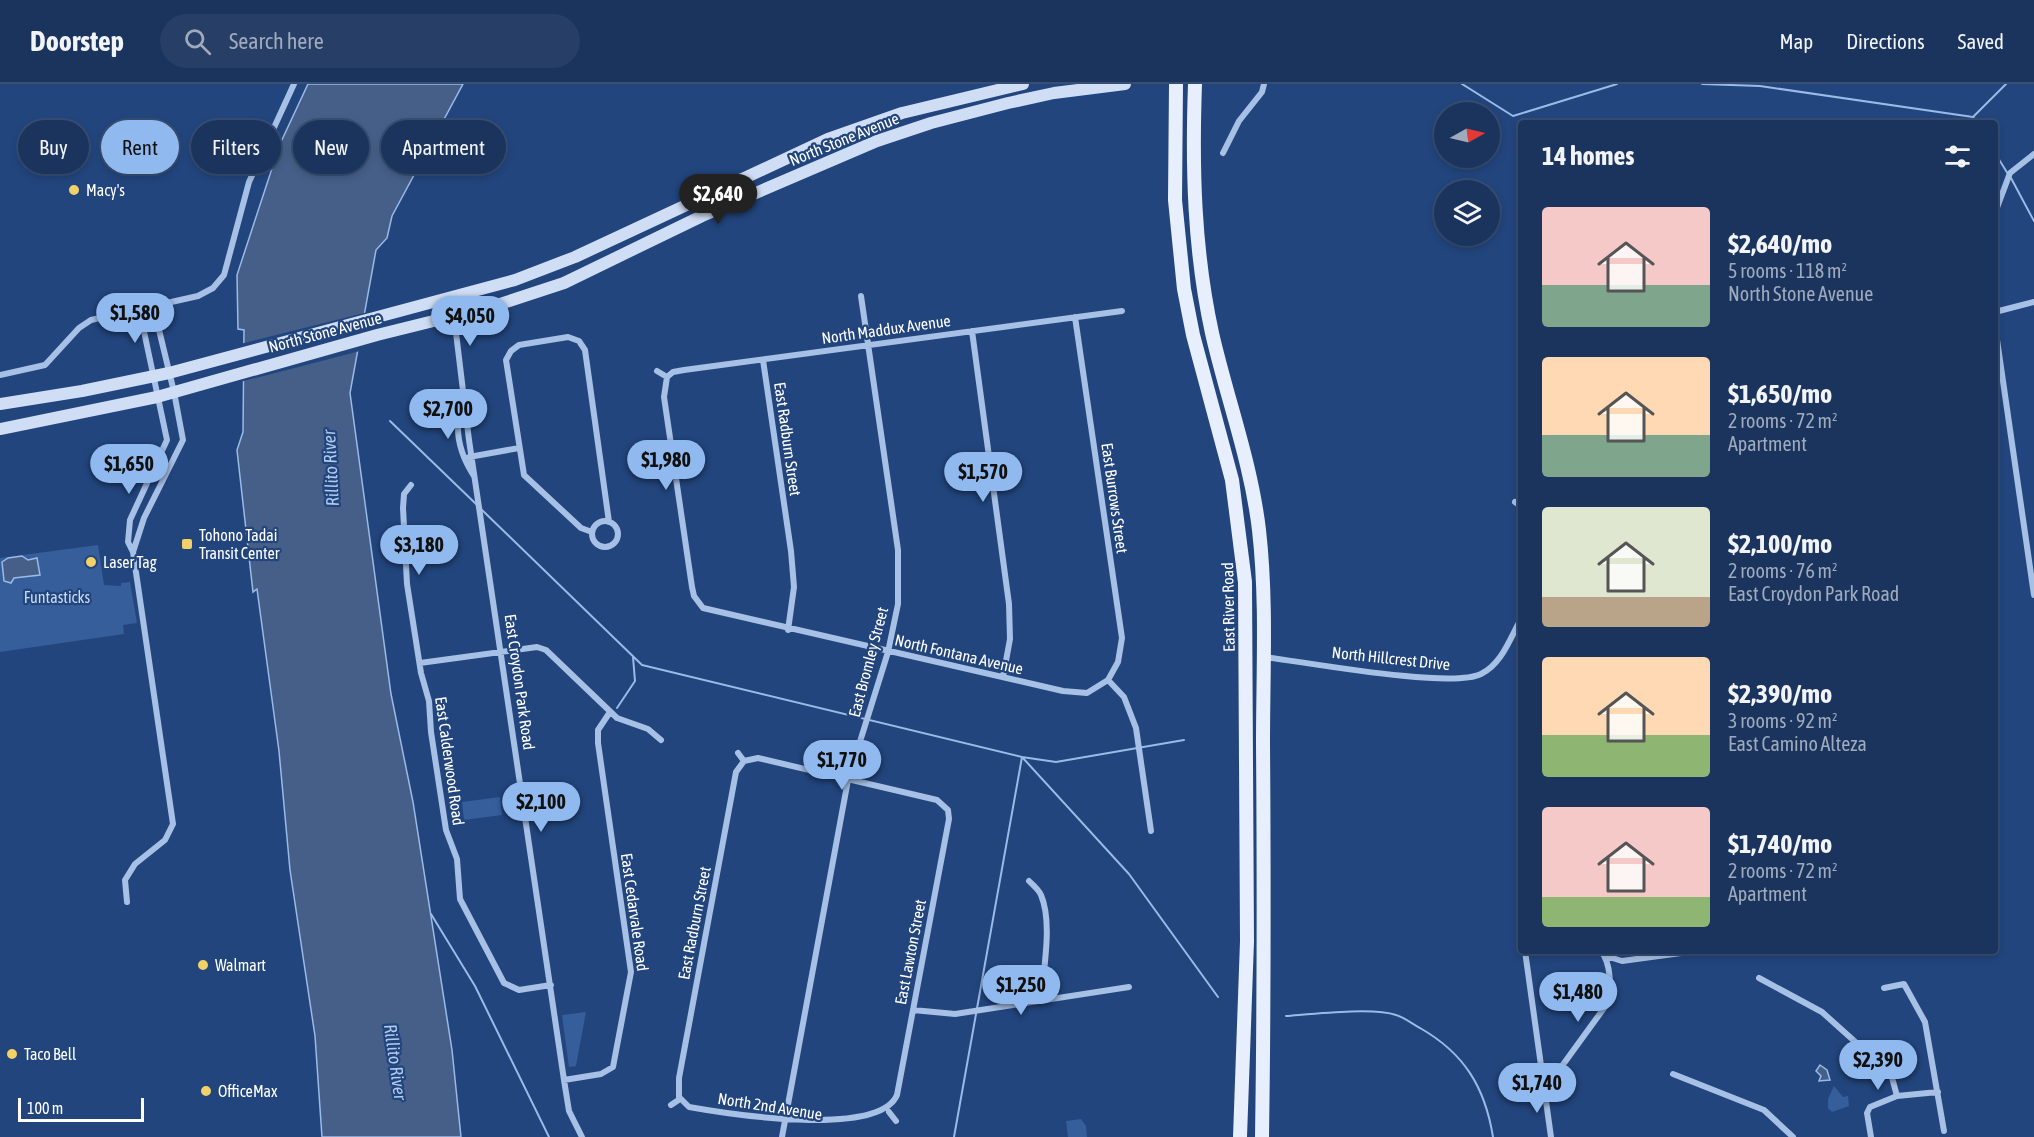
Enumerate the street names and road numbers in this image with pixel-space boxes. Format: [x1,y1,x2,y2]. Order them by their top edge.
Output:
street label: North Stone Avenue [787,109,901,169]
street label: North Stone Avenue [267,308,383,356]
street label: North Maddux Avenue [820,311,952,347]
street label: East Radburn Street [771,381,805,497]
street label: East Burrows Street [1098,442,1132,555]
street label: East River Road [1218,562,1238,652]
street label: East Bromley Street [845,605,892,719]
street label: East Croydon Park Road [501,613,538,751]
street label: North Fontana Avenue [893,630,1025,678]
street label: North Hillcrest Drive [1331,643,1451,673]
street label: East Calderwood Road [432,696,468,826]
street label: East Cedarvale Road [618,852,652,972]
street label: East Radburn Street [674,865,714,981]
street label: East Lawton Street [891,897,929,1006]
street label: North 2nd Avenue [717,1089,823,1123]

